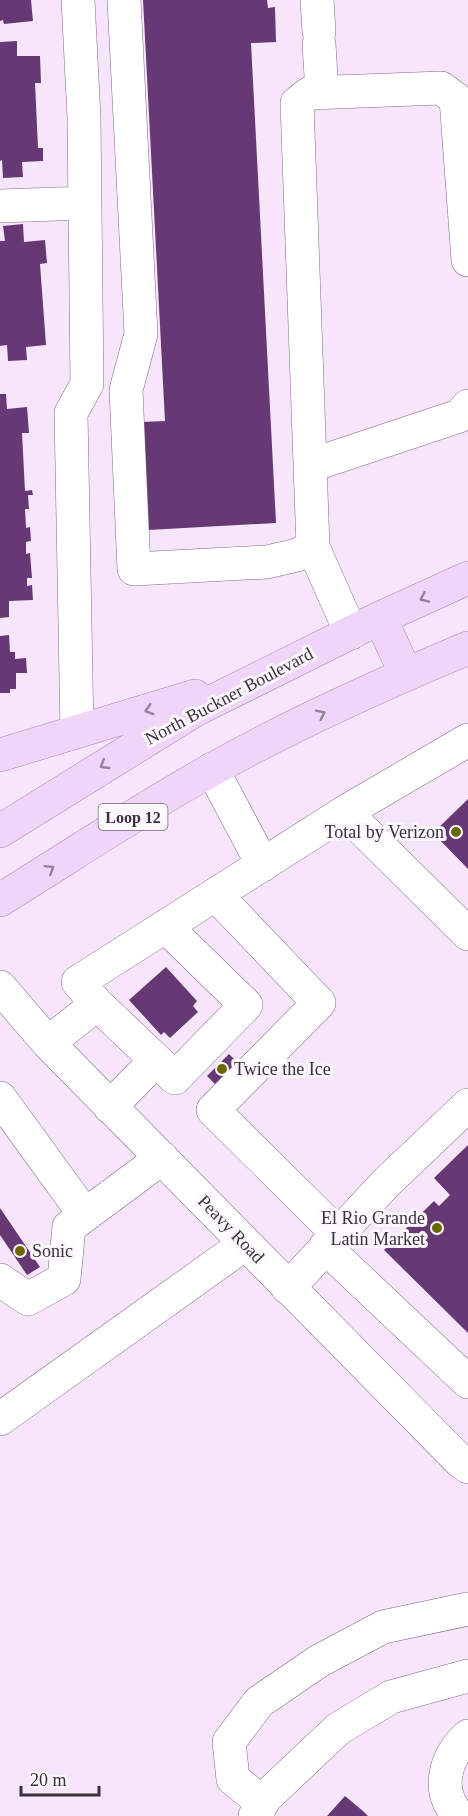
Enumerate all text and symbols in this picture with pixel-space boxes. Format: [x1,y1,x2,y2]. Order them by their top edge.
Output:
one-way arrow [419,591,430,603]
street label: North Buckner Boulevard [142,643,316,749]
one-way arrow [144,703,155,715]
one-way arrow [315,710,326,722]
one-way arrow [100,758,110,770]
road number: Loop 12 [98,804,168,830]
place label: Total by Verizon [325,822,444,842]
marker: Total by Verizon [449,825,463,839]
one-way arrow [44,864,54,876]
place label: Twice the Ice [234,1059,331,1079]
marker: Twice the Ice [215,1062,229,1076]
street label: Peavy Road [194,1191,268,1267]
place label: El Rio Grande Latin Market [321,1208,425,1249]
marker: El Rio Grande Latin Market [430,1221,444,1235]
place label: Sonic [32,1241,73,1261]
marker: Sonic [13,1244,27,1258]
scale bar [21,1759,99,1797]
text: 20 m [30,1770,67,1790]

